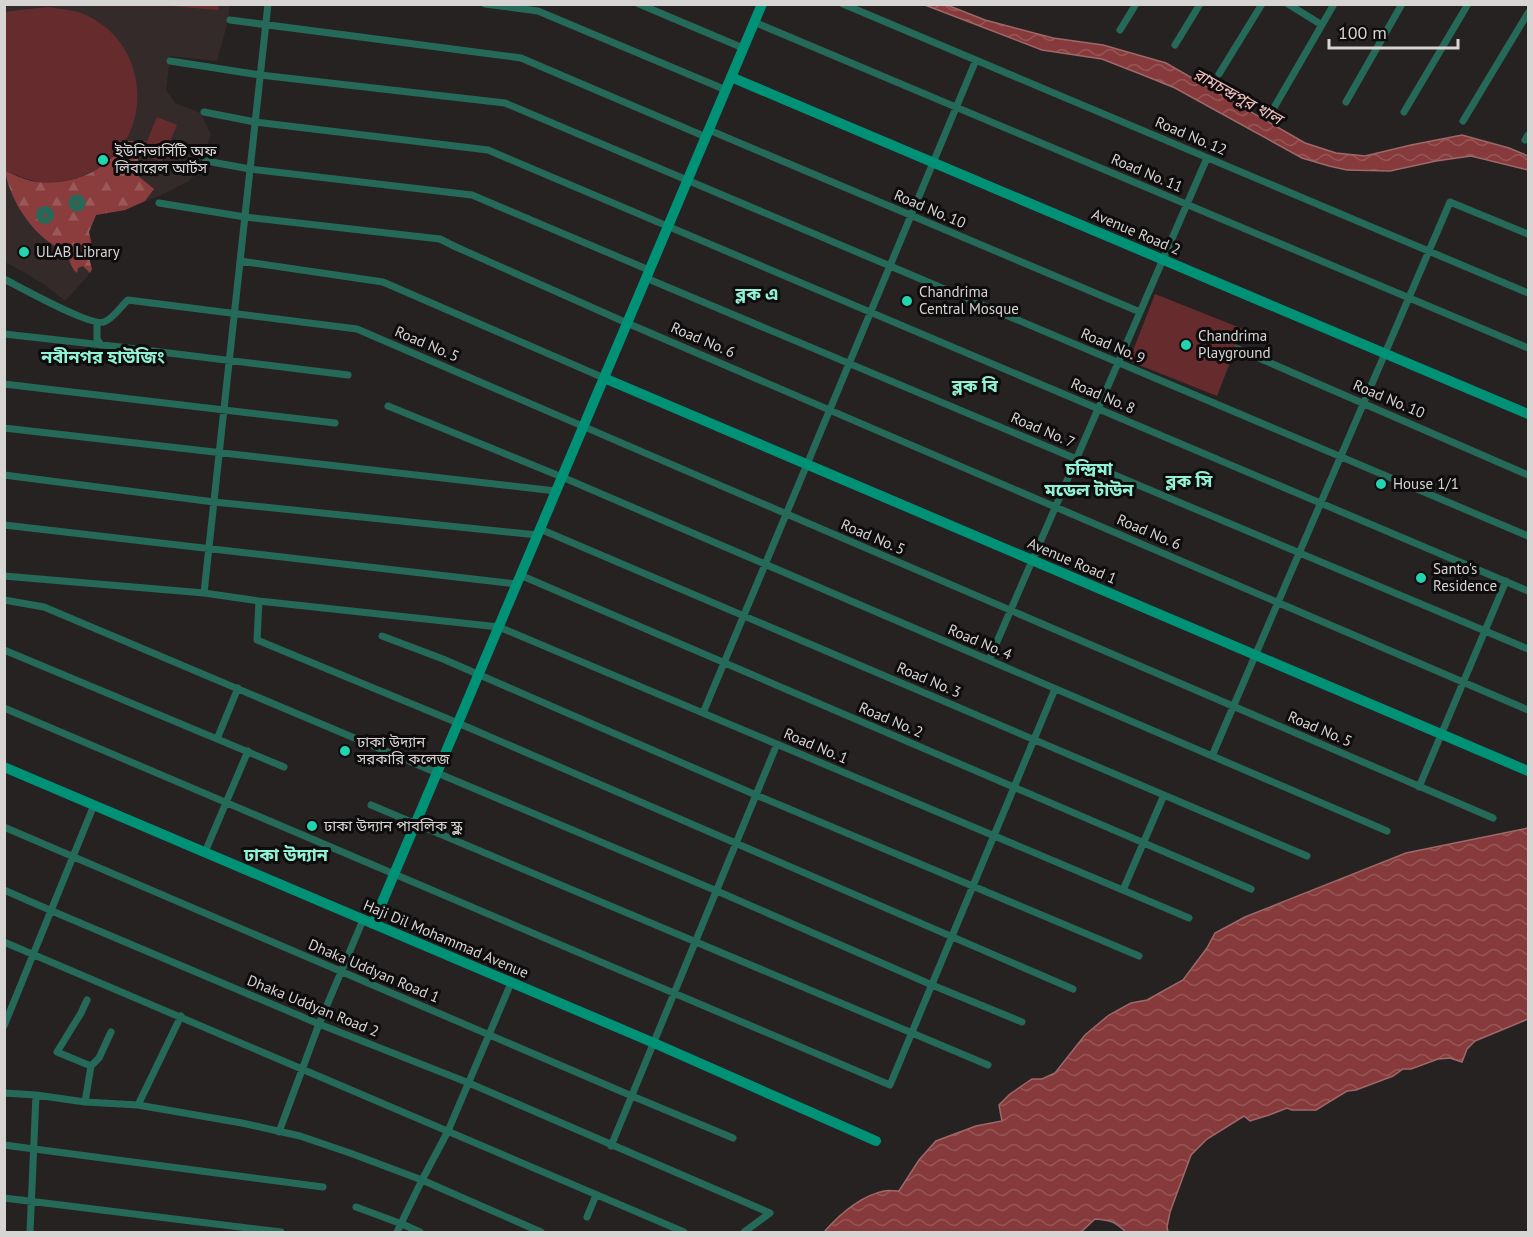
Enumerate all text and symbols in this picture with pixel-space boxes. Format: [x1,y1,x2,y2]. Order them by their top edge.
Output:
scale bar [1329,12,1458,50]
text: 100 m [1338,21,1387,44]
water label: রামচন্দ্রপুর খাল [1190,64,1289,130]
street label: Road No. 12 [1152,112,1230,159]
place label: ইউনিভার্সিটি অফ লিবারেল আর্টস [114,141,217,177]
street label: Road No. 11 [1108,149,1186,196]
marker: ইউনিভার্সিটি অফ লিবারেল আর্টস [96,153,110,167]
street label: Road No. 10 [891,185,969,232]
street label: Avenue Road 2 [1089,204,1184,259]
place label: ULAB Library [36,242,120,261]
marker: ULAB Library [17,245,31,259]
district label: ব্লক এ [734,282,779,305]
place label: Chandrima Central Mosque [919,282,1019,318]
marker: Chandrima Central Mosque [900,294,914,308]
street label: Road No. 6 [668,318,738,362]
street label: Road No. 5 [392,322,462,366]
street label: Road No. 9 [1078,324,1148,368]
place label: Chandrima Playground [1198,326,1271,362]
marker: Chandrima Playground [1179,338,1193,352]
district label: নবীনগর হাউজিং [40,345,165,368]
district label: ব্লক বি [951,374,999,397]
street label: Road No. 8 [1068,374,1138,418]
street label: Road No. 10 [1350,375,1428,422]
street label: Road No. 7 [1008,408,1078,452]
district label: চন্দ্রিমা মডেল টাউন [1044,457,1134,501]
district label: ব্লক সি [1165,469,1213,492]
place label: House 1/1 [1393,474,1459,493]
marker: House 1/1 [1374,477,1388,491]
street label: Road No. 6 [1114,510,1184,554]
street label: Road No. 5 [838,515,908,559]
street label: Avenue Road 1 [1025,533,1120,588]
place label: Santo's Residence [1433,559,1497,595]
marker: Santo's Residence [1414,571,1428,585]
street label: Road No. 4 [945,620,1015,664]
street label: Road No. 3 [894,658,964,702]
street label: Road No. 2 [856,698,926,742]
street label: Road No. 5 [1285,707,1355,751]
street label: Road No. 1 [781,724,851,768]
place label: ঢাকা উদ্যান সরকারি কলেজ [356,732,451,768]
marker: ঢাকা উদ্যান সরকারি কলেজ [338,744,352,758]
place label: ঢাকা উদ্যান পাবলিক স্কুল [323,816,463,835]
marker: ঢাকা উদ্যান পাবলিক স্কুল [305,819,319,833]
district label: ঢাকা উদ্যান [243,843,329,866]
street label: Haji Dil Mohammad Avenue [361,895,532,982]
street label: Dhaka Uddyan Road 1 [306,934,443,1007]
street label: Dhaka Uddyan Road 2 [244,970,382,1041]

